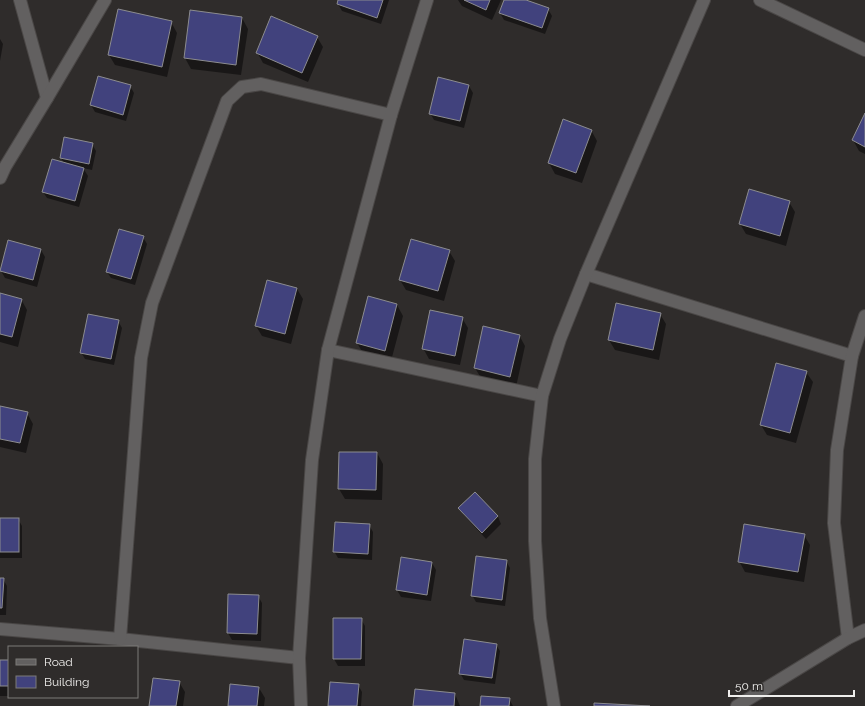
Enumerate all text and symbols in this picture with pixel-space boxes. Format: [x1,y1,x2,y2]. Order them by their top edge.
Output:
legend [8,646,138,698]
text: Road [44,655,73,669]
scale bar [729,672,854,698]
text: Building [44,675,90,689]
text: 50 m [735,679,763,693]

